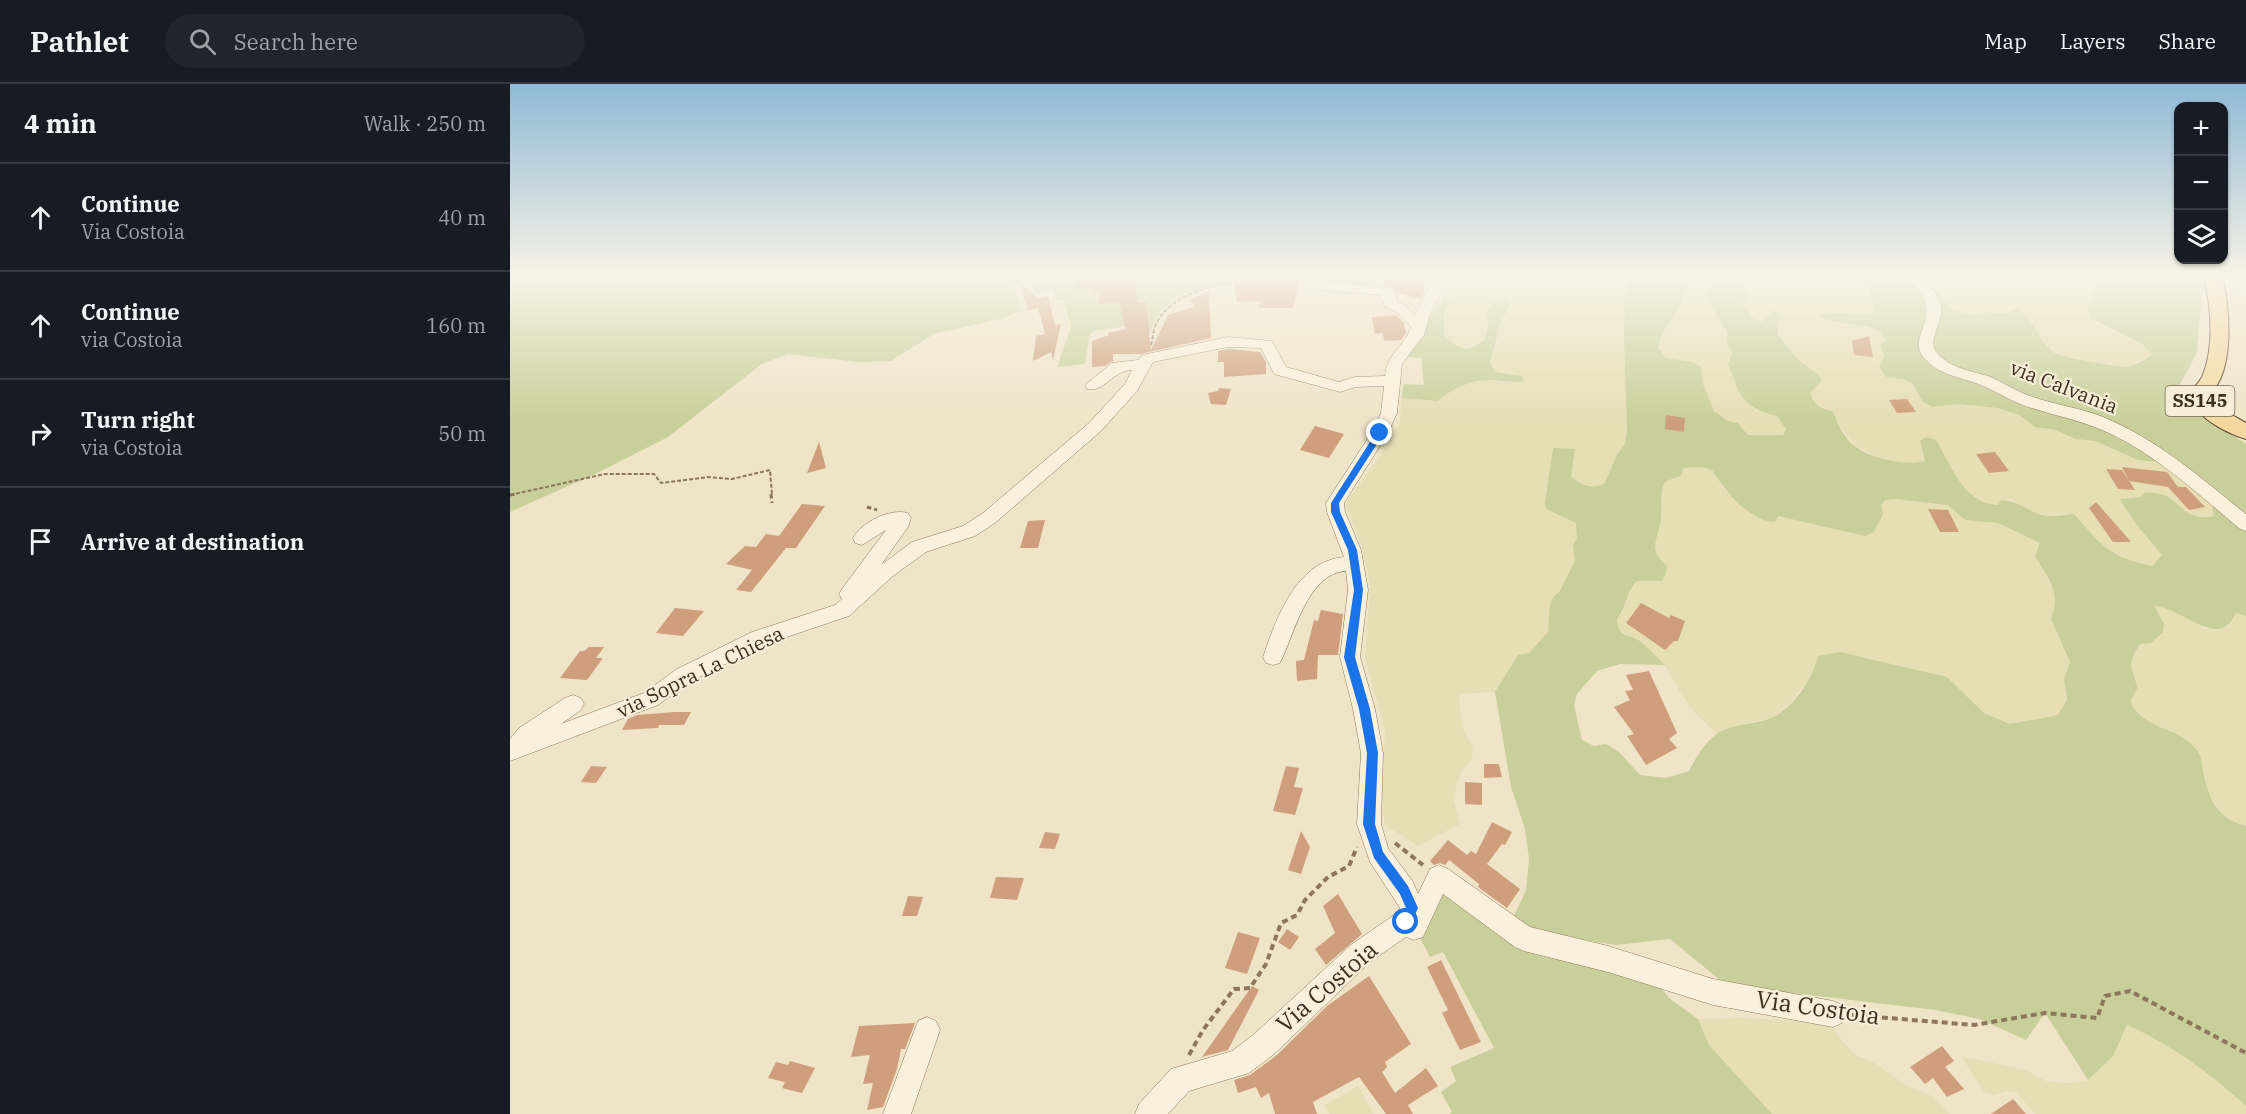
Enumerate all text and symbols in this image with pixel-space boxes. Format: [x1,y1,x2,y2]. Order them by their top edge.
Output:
search box [165,14,585,68]
text: Pathlet [30,23,129,60]
icon: search [186,25,219,58]
text: Search here [234,27,358,56]
text: Map [1984,27,2027,55]
text: Layers [2060,27,2126,55]
text: Share [2159,27,2216,55]
map controls [2174,102,2228,264]
button: + [2174,102,2228,156]
text: 4 min [24,106,97,140]
text: Walk · 250 m [364,110,486,137]
button: − [2174,156,2228,210]
text: Continue [81,189,180,218]
icon: ahead [24,201,57,234]
text: 40 m [438,204,486,231]
button: layers [2174,210,2228,264]
text: Via Costoia [81,218,185,245]
text: Continue [81,297,180,326]
icon: ahead [24,309,57,342]
text: 160 m [426,312,486,339]
text: via Costoia [81,326,183,353]
street label: via Calvania [2006,354,2122,420]
road number: SS145 [2166,386,2234,416]
text: Turn right [81,405,195,434]
icon: right [24,417,57,450]
route end [1366,419,1392,445]
text: 50 m [438,420,486,447]
text: via Costoia [81,434,183,461]
icon: arrive [24,525,57,558]
text: Arrive at destination [81,527,304,556]
street label: via Sopra La Chiesa [612,619,788,724]
route start [1392,908,1418,934]
street label: Via Costoia [1269,933,1384,1039]
street label: Via Costoia [1754,982,1882,1032]

